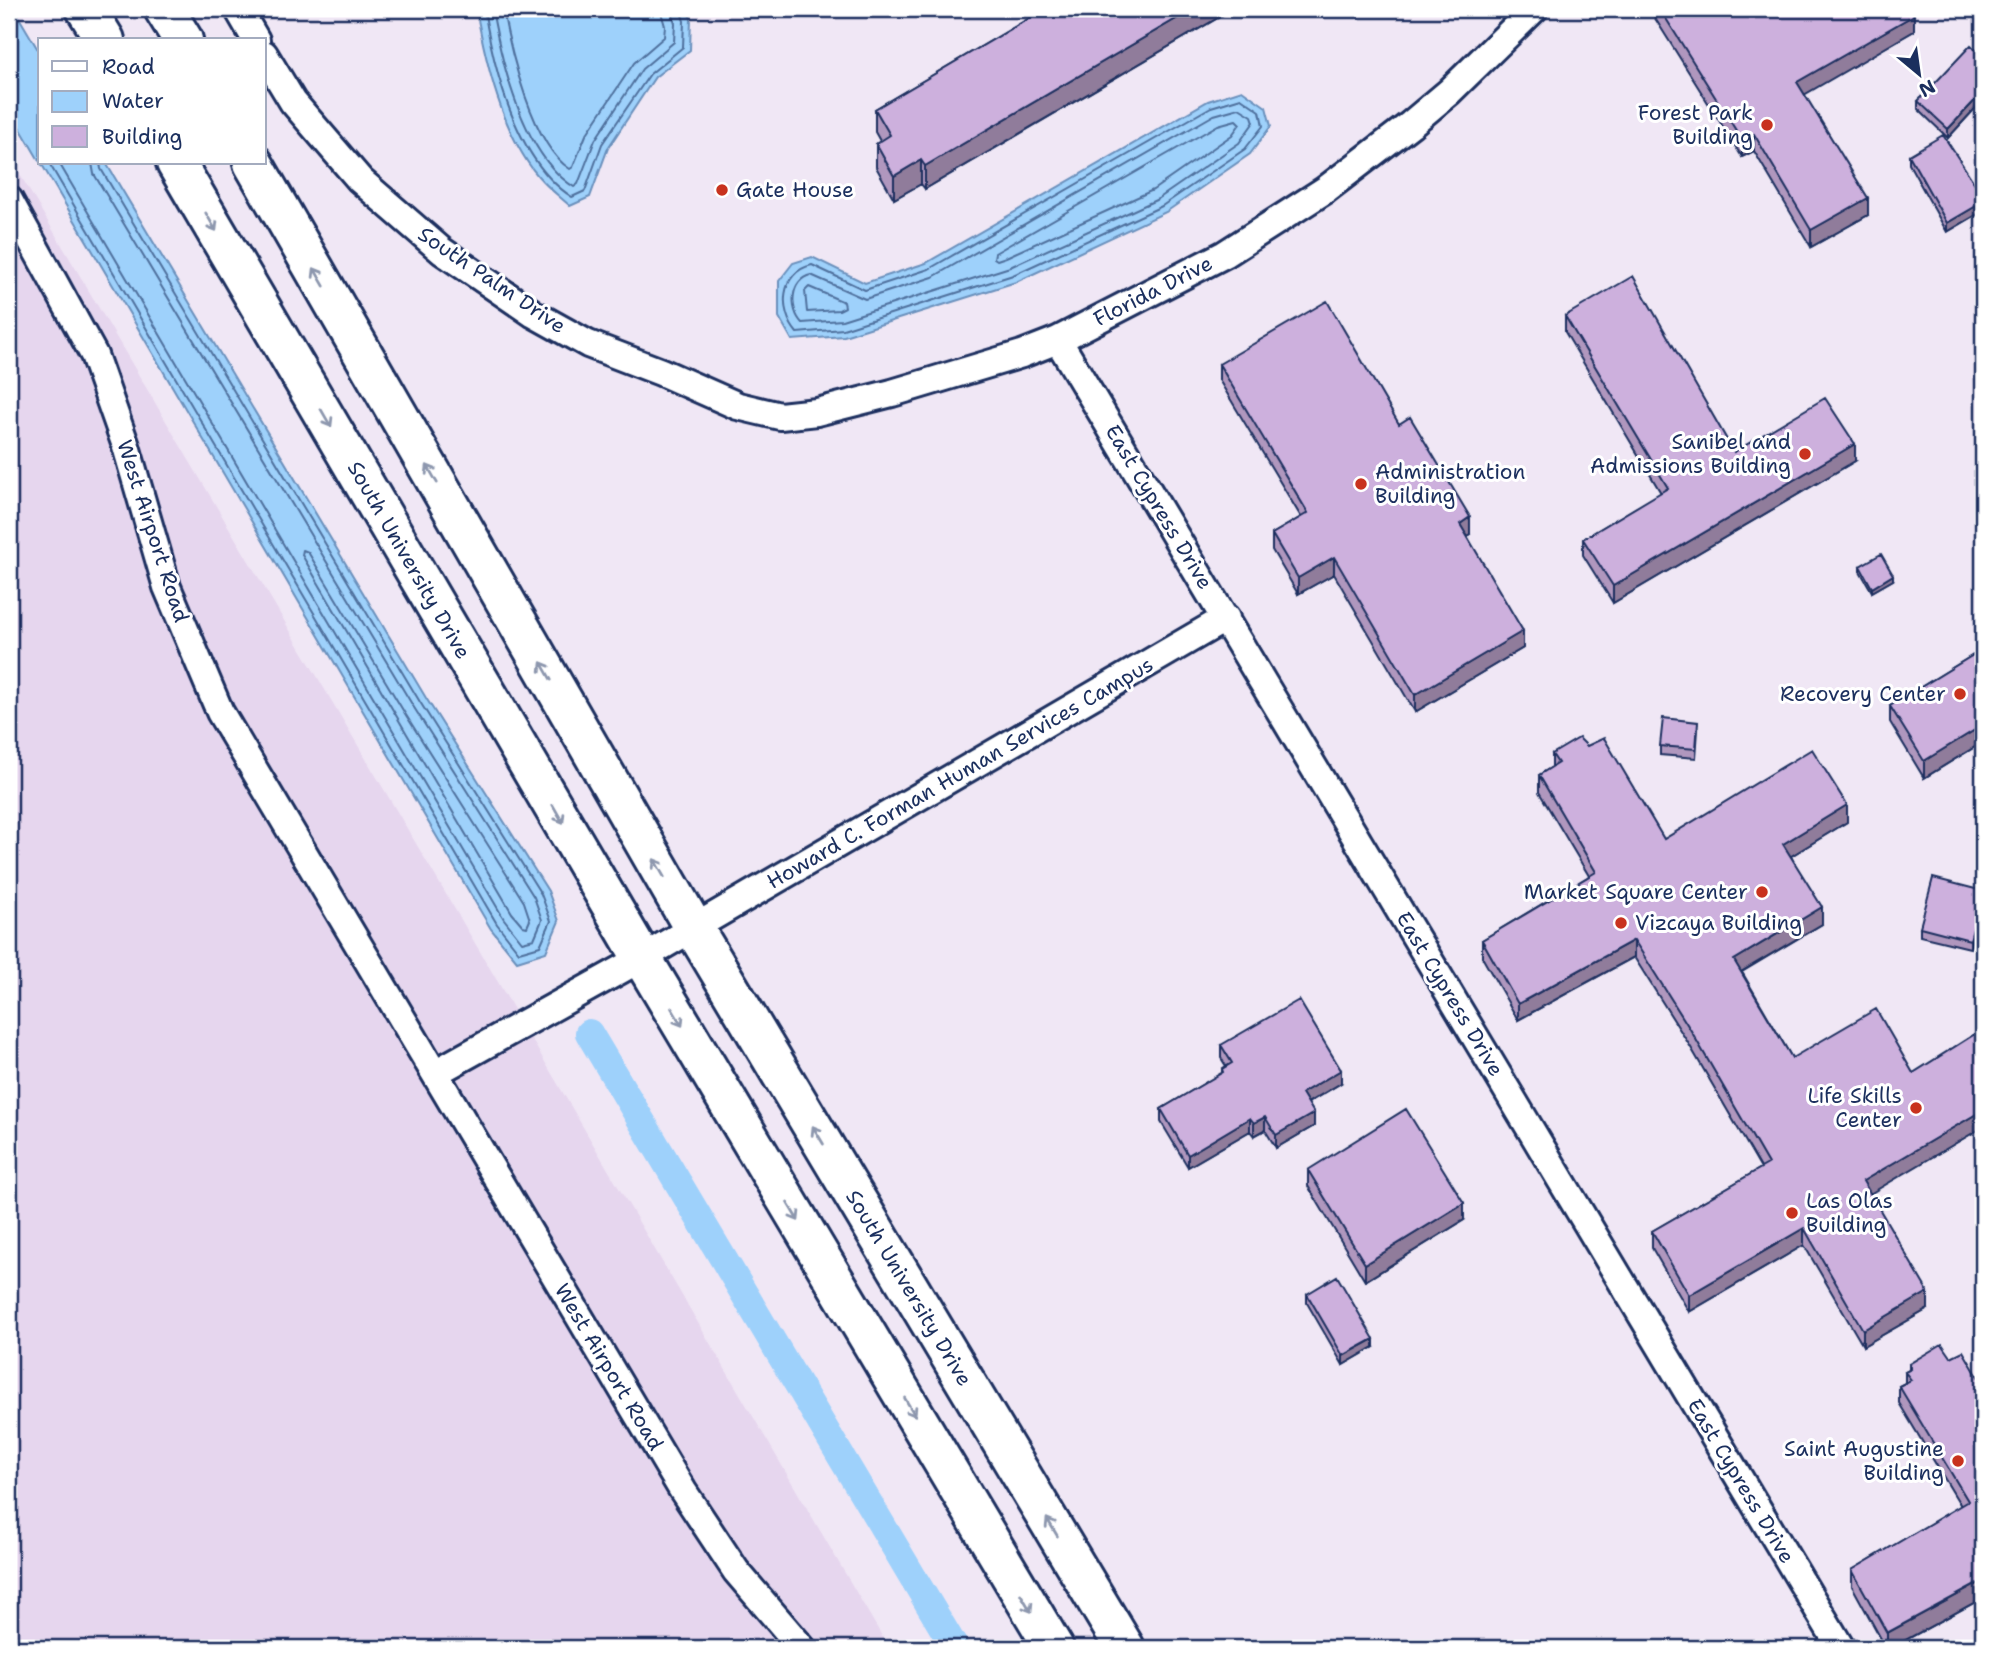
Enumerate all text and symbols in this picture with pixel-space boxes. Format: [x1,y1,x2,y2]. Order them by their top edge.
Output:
legend [38,38,266,164]
north arrow [1884,38,1954,108]
text: Road [102,53,155,81]
text: N [1914,74,1940,103]
text: Water [102,87,164,115]
place label: Forest Park Building [1638,99,1753,151]
marker: Forest Park Building [1759,117,1775,133]
text: Building [102,123,182,151]
place label: Gate House [736,176,854,204]
marker: Gate House [714,182,730,198]
one-way arrow [204,211,218,231]
street label: South Palm Drive [413,220,571,340]
street label: Florida Drive [1089,249,1217,333]
one-way arrow [312,267,326,287]
one-way arrow [320,407,333,428]
street label: East Cypress Drive [1099,420,1219,594]
place label: Sanibel and Admissions Building [1590,428,1791,480]
street label: West Airport Road [110,436,196,626]
marker: Sanibel and Admissions Building [1797,446,1813,462]
street label: South University Drive [341,456,477,664]
place label: Administration Building [1375,458,1526,510]
one-way arrow [425,464,438,485]
marker: Administration Building [1353,476,1369,492]
street label: Howard C. Forman Human Services Campus [762,650,1158,896]
one-way arrow [539,662,553,682]
place label: Recovery Center [1780,680,1946,708]
marker: Recovery Center [1952,686,1968,702]
one-way arrow [551,803,565,823]
one-way arrow [652,859,666,879]
place label: Market Square Center [1524,878,1748,906]
marker: Market Square Center [1754,884,1770,900]
street label: East Cypress Drive [1390,907,1510,1081]
place label: Vizcaya Building [1635,909,1802,937]
marker: Vizcaya Building [1613,915,1629,931]
one-way arrow [670,1006,684,1026]
place label: Life Skills Center [1807,1082,1902,1134]
marker: Life Skills Center [1908,1100,1924,1116]
one-way arrow [811,1126,825,1146]
street label: South University Drive [839,1185,979,1391]
place label: Las Olas Building [1806,1187,1893,1239]
one-way arrow [787,1202,801,1222]
marker: Las Olas Building [1784,1205,1800,1221]
street label: West Airport Road [548,1278,670,1456]
street label: East Cypress Drive [1681,1394,1801,1568]
one-way arrow [903,1397,917,1417]
place label: Saint Augustine Building [1784,1435,1944,1487]
marker: Saint Augustine Building [1950,1453,1966,1469]
one-way arrow [1045,1517,1059,1537]
one-way arrow [1020,1592,1034,1612]

